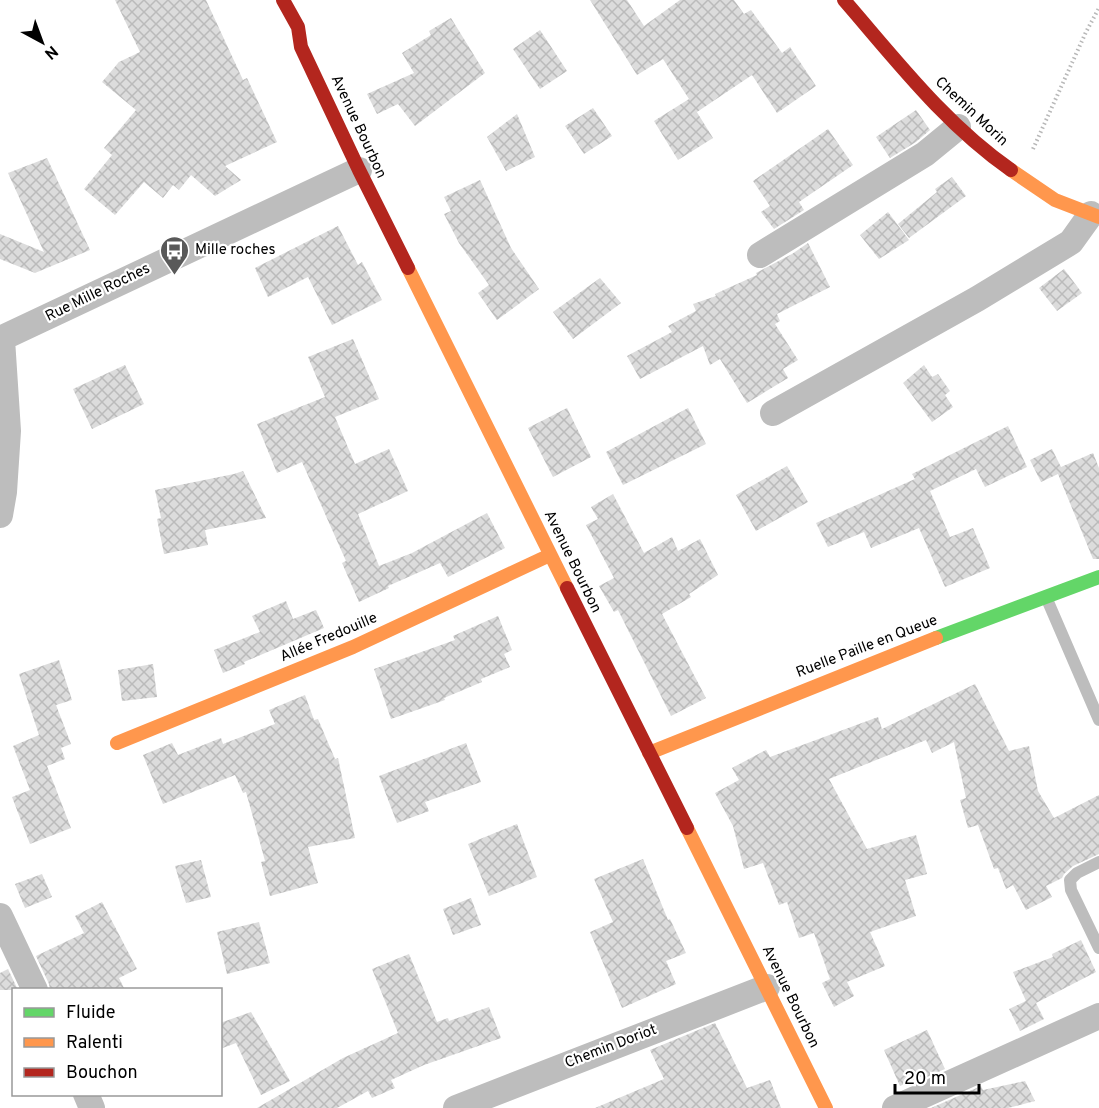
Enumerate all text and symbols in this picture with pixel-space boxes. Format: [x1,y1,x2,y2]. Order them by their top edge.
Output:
north arrow [12,12,72,72]
text: N [40,40,61,63]
street label: Avenue Bourbon [326,72,390,182]
street label: Chemin Morin [930,73,1012,151]
bus stop icon: Mille roches [158,234,190,276]
place label: Mille roches [195,241,276,260]
street label: Rue Mille Roches [42,259,154,327]
street label: Avenue Bourbon [539,508,605,616]
street label: Allée Fredouille [278,609,380,667]
street label: Ruelle Paille en Queue [794,611,940,683]
street label: Avenue Bourbon [757,943,823,1051]
legend [12,988,222,1096]
text: Fluide [66,1002,115,1025]
street label: Chemin Doriot [562,1021,660,1073]
text: Ralenti [66,1032,123,1055]
scale bar [895,1057,979,1095]
text: Bouchon [66,1062,138,1085]
text: 20 m [904,1068,946,1091]

